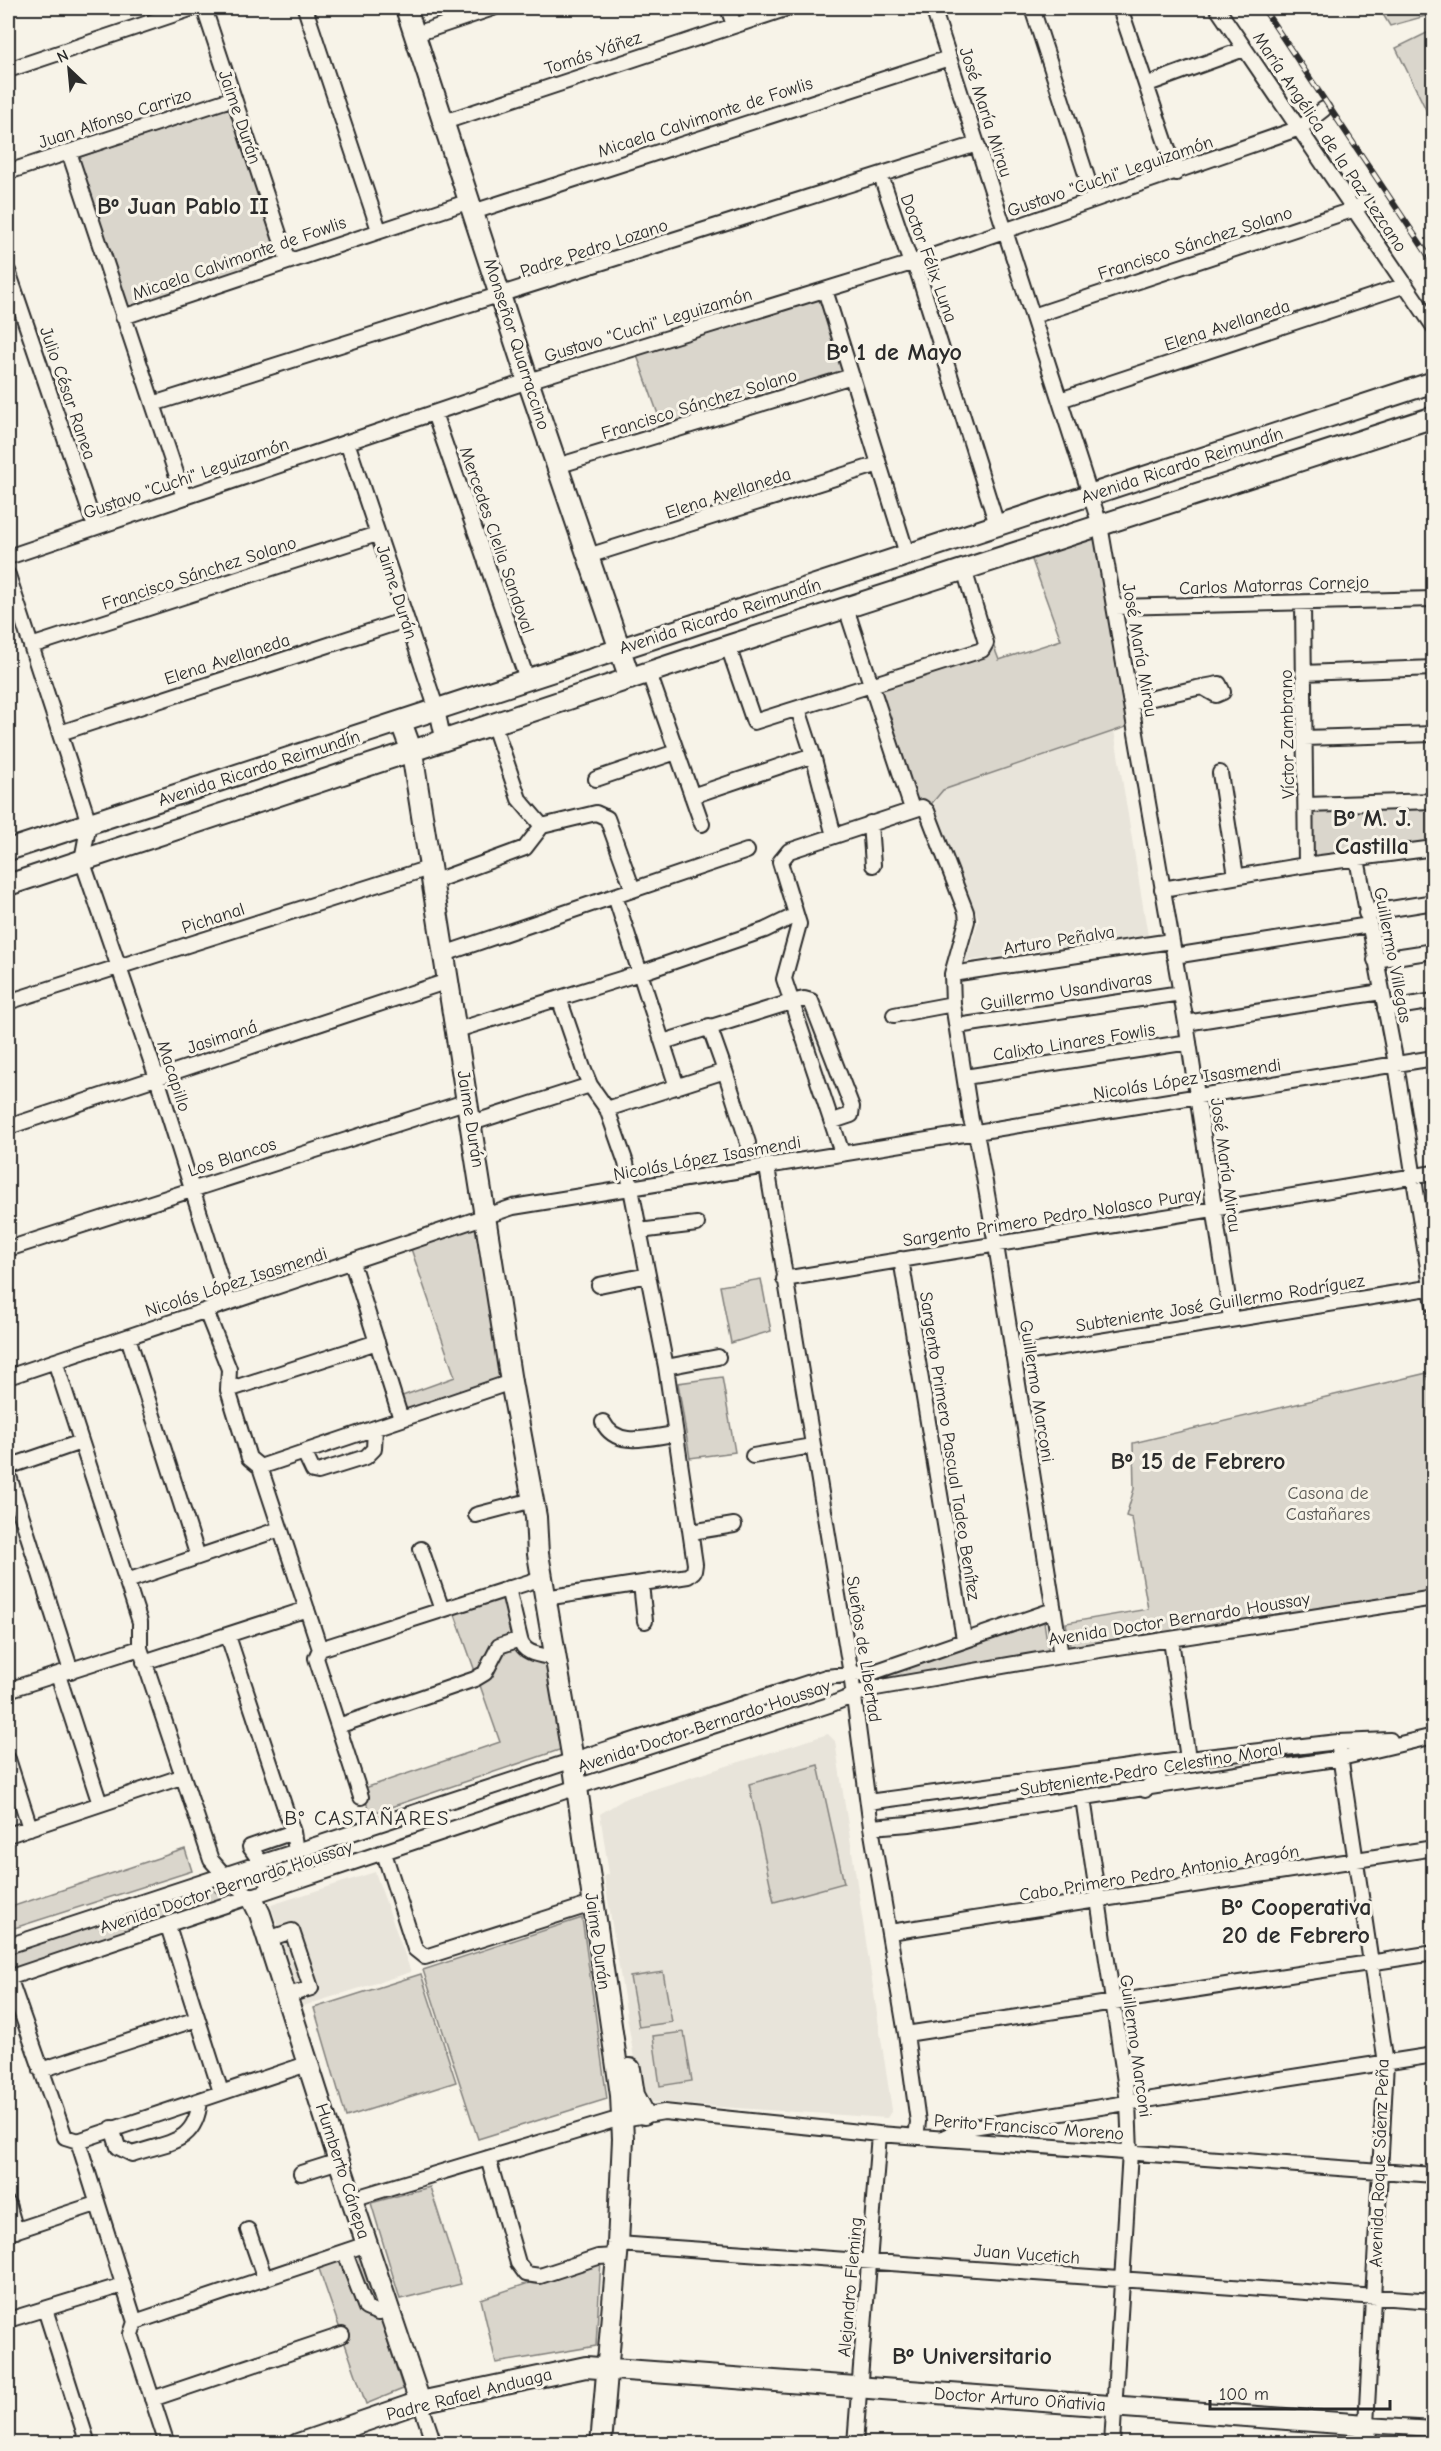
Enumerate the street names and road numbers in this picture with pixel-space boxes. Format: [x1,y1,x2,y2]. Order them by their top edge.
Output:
street label: Tomás Yáñez [542,27,644,80]
street label: María Angélica de la Paz Lezcano [1248,28,1411,256]
street label: José María Mirau [955,44,1016,180]
street label: Jaime Durán [214,67,265,167]
street label: Micaela Calvimonte de Fowlis [595,73,815,162]
street label: Juan Alfonso Carrizo [36,84,194,153]
street label: Gustavo "Cuchi" Leguizamón [1004,131,1216,222]
street label: Doctor Félix Luna [896,191,961,325]
street label: Francisco Sánchez Solano [1095,202,1295,285]
street label: Micaela Calvimonte de Fowlis [129,212,349,305]
street label: Padre Pedro Lozano [518,215,671,282]
street label: Monseñor Quarraccino [479,256,554,433]
street label: Gustavo "Cuchi" Leguizamón [542,284,755,367]
street label: Elena Avellaneda [1162,295,1293,356]
street label: Julio César Ranea [35,324,100,462]
street label: Francisco Sánchez Solano [599,365,799,444]
street label: Avenida Ricardo Reimundín [1078,423,1286,508]
street label: Gustavo "Cuchi" Leguizamón [80,433,292,524]
street label: Mercedes Clelia Sandoval [455,444,538,636]
street label: Elena Avellaneda [663,463,794,524]
street label: Francisco Sánchez Solano [99,532,299,615]
street label: Jaime Durán [371,542,422,642]
street label: Carlos Matorras Cornejo [1179,572,1369,599]
street label: Avenida Ricardo Reimundín [616,574,824,659]
street label: José María Mirau [1117,582,1162,719]
street label: Elena Avellaneda [162,629,293,690]
street label: Víctor Zambrano [1276,669,1299,799]
street label: Avenida Ricardo Reimundín [155,726,363,811]
street label: Guillermo Villegas [1369,886,1416,1025]
street label: Pichanal [179,898,247,938]
street label: Arturo Peñalva [1002,921,1116,960]
street label: Guillermo Usandivaras [979,968,1153,1015]
street label: Jasimaná [184,1016,260,1059]
street label: Calixto Linares Fowlis [992,1019,1157,1066]
street label: Macapillo [152,1038,195,1114]
street label: Nicolás López Isasmendi [1091,1054,1283,1105]
street label: Jaime Durán [452,1069,489,1169]
street label: José María Mirau [1206,1097,1245,1234]
street label: Nicolás López Isasmendi [612,1132,803,1185]
street label: Los Blancos [185,1133,279,1182]
street label: Sargento Primero Pedro Nolasco Puray [901,1183,1204,1251]
street label: Nicolás López Isasmendi [142,1243,330,1322]
street label: Subteniente José Guillermo Rodríguez [1074,1270,1366,1337]
street label: Sargento Primero Pascual Tadeo Benítez [915,1290,984,1602]
street label: Guillermo Marconi [1015,1318,1058,1464]
street label: Sueños de Libertad [842,1574,885,1724]
street label: Avenida Doctor Bernardo Houssay [1047,1588,1312,1651]
street label: Avenida Doctor Bernardo Houssay [575,1675,834,1777]
street label: Subteniente Pedro Celestino Moral [1019,1738,1284,1801]
street label: Avenida Doctor Bernardo Houssay [97,1836,356,1938]
street label: Cabo Primero Pedro Antonio Aragón [1018,1841,1301,1906]
street label: Jaime Durán [580,1891,615,1991]
street label: Guillermo Marconi [1115,1973,1156,2119]
street label: Avenida Roque Sáenz Peña [1365,2058,1394,2268]
street label: Humberto Cánepa [311,2101,374,2242]
street label: Perito Francisco Moreno [933,2110,1125,2145]
street label: Alejandro Fleming [834,2216,867,2358]
street label: Juan Vucetich [973,2240,1081,2269]
street label: Padre Rafael Anduaga [384,2364,554,2425]
street label: Doctor Arturo Oñativia [933,2383,1107,2416]

